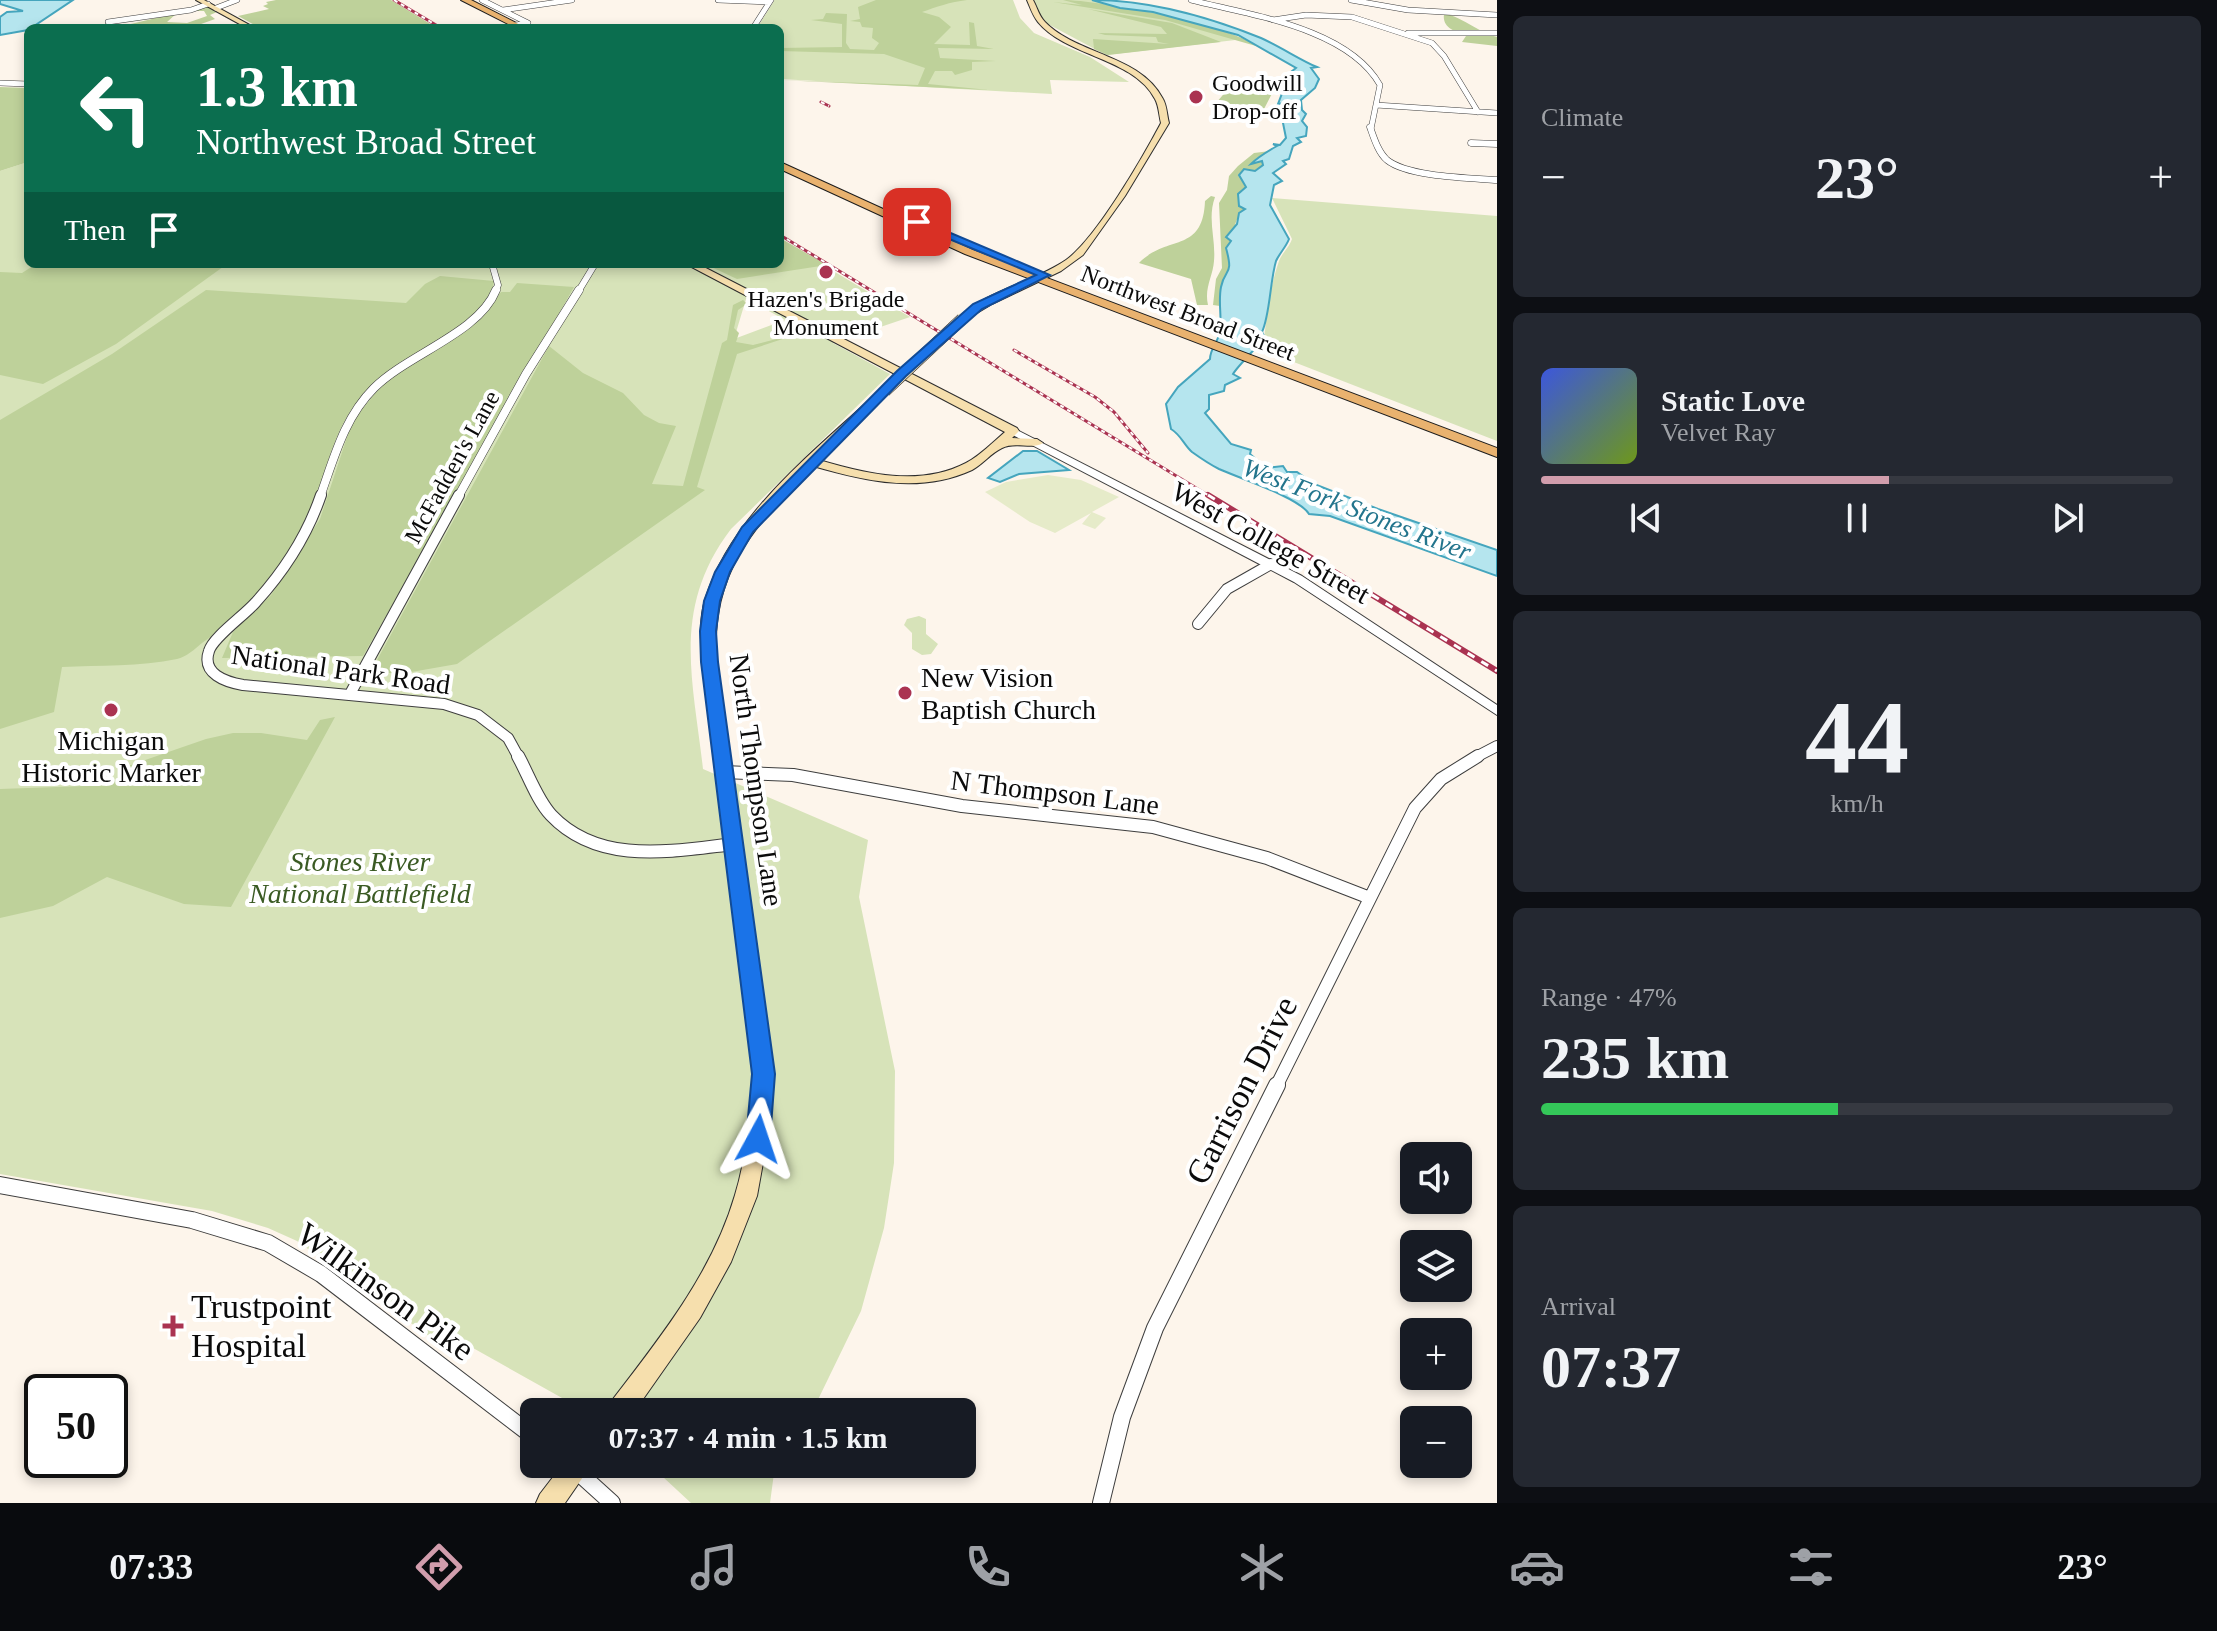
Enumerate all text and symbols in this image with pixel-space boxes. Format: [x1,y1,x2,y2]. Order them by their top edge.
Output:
icon: left [64,56,168,160]
text: 1.3 km [196,56,358,118]
place label: Goodwill Drop-off [1212,70,1303,124]
marker: Goodwill Drop-off [1187,88,1205,106]
text: Climate [1541,103,1623,132]
text: Northwest Broad Street [196,122,536,162]
text: 23° [1815,145,1899,211]
text: − [1541,153,1566,202]
text: + [2148,153,2173,202]
pin [883,188,951,256]
icon: arrive [895,200,939,244]
icon: arrive [142,208,186,252]
text: Then [64,213,126,246]
street label: Northwest Broad Street [1078,260,1299,366]
marker: Hazen's Brigade Monument [817,263,835,281]
place label: Hazen's Brigade Monument [748,286,904,340]
text: Static Love [1661,384,1805,417]
street label: McFadden's Lane [399,386,505,548]
text: Velvet Ray [1661,418,1776,447]
water label: West Fork Stones River [1238,452,1476,567]
street label: West College Street [1166,475,1375,610]
icon: previous [1624,496,1668,540]
icon: pause [1835,496,1879,540]
icon: next [2046,496,2090,540]
street label: National Park Road [229,639,452,700]
street label: North Thompson Lane [723,652,790,908]
place label: New Vision Baptish Church [921,662,1096,725]
text: 44 [1805,679,1909,794]
marker: New Vision Baptish Church [896,684,914,702]
marker: Michigan Historic Marker [102,701,120,719]
place label: Michigan Historic Marker [21,725,201,788]
street label: N Thompson Lane [949,764,1161,821]
text: km/h [1830,789,1884,818]
park label: Stones River National Battlefield [248,846,472,909]
text: Range · 47% [1541,983,1677,1012]
street label: Garrison Drive [1178,991,1304,1190]
text: 235 km [1541,1025,1729,1091]
position arrow [716,1097,800,1181]
map controls [1400,1142,1472,1478]
button: sound [1400,1142,1472,1214]
street label: Wilkinson Pike [290,1215,481,1368]
button: layers [1400,1230,1472,1302]
place label: Trustpoint Hospital [191,1288,332,1364]
text: Arrival [1541,1292,1616,1321]
marker: Trustpoint Hospital [162,1315,184,1337]
button: + [1400,1318,1472,1390]
text: 07:37 [1541,1334,1681,1400]
speed limit sign: 50 [24,1374,128,1478]
button: − [1400,1406,1472,1478]
text: 07:37 · 4 min · 1.5 km [608,1421,888,1454]
icon: directions [411,1539,467,1595]
icon: music [686,1539,742,1595]
icon: phone [960,1539,1016,1595]
icon: climate [1234,1539,1290,1595]
icon: car [1509,1539,1565,1595]
icon: filters [1783,1539,1839,1595]
text: 07:33 [109,1547,193,1587]
text: 23° [2057,1547,2108,1587]

